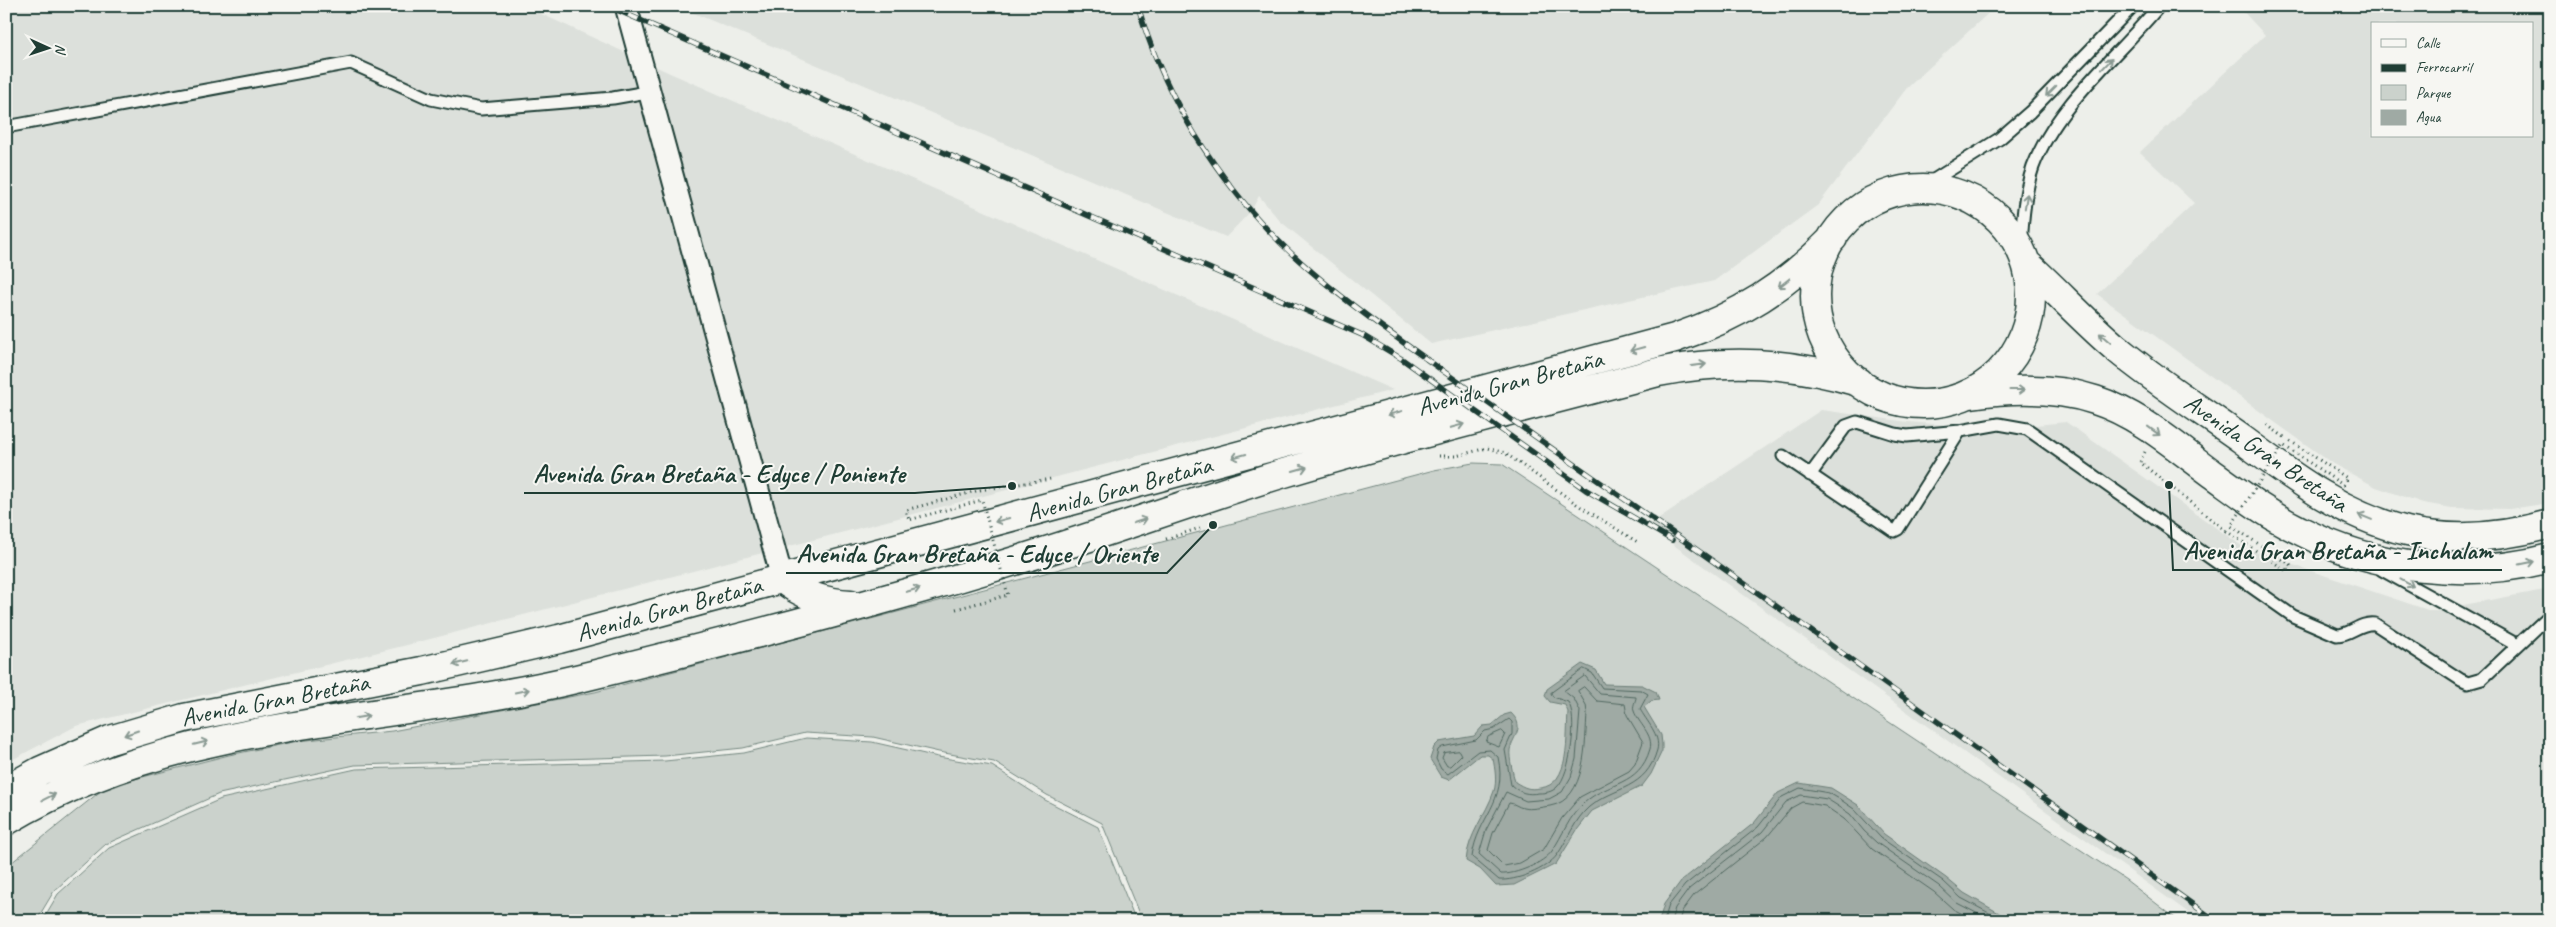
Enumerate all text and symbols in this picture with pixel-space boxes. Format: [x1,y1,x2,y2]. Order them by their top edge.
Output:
north arrow [22,22,72,72]
legend [2371,22,2534,138]
text: Calle [2416,34,2441,53]
text: N [52,44,69,56]
one-way arrow [2102,58,2113,71]
text: Ferrocarril [2416,58,2474,77]
text: Parque [2416,84,2452,103]
one-way arrow [2045,85,2057,98]
text: Agua [2416,108,2441,127]
one-way arrow [2021,193,2031,209]
one-way arrow [1778,278,1791,289]
one-way arrow [2099,333,2112,344]
street label: Avenida Gran Bretaña [1414,342,1608,423]
one-way arrow [1629,345,1645,354]
one-way arrow [1691,360,1707,370]
one-way arrow [2008,385,2024,395]
street label: Avenida Gran Bretaña [2178,386,2356,521]
one-way arrow [1388,409,1404,419]
one-way arrow [1449,421,1465,430]
one-way arrow [2147,426,2161,436]
street label: Avenida Gran Bretaña [1023,448,1217,529]
callout: Avenida Gran Bretaña - Edyce / Poniente [524,452,915,493]
one-way arrow [1231,452,1247,462]
text: Avenida Gran Bretaña - Edyce / Poniente [533,457,907,490]
one-way arrow [1292,463,1308,473]
one-way arrow [2358,512,2373,521]
one-way arrow [994,516,1010,525]
one-way arrow [1131,516,1147,525]
callout: Avenida Gran Bretaña - Inchalam [2173,529,2502,570]
callout: Avenida Gran Bretaña - Edyce / Oriente [786,532,1167,573]
text: Avenida Gran Bretaña - Inchalam [2184,534,2495,567]
text: Avenida Gran Bretaña - Edyce / Oriente [796,537,1160,570]
one-way arrow [2518,558,2534,567]
street label: Avenida Gran Bretaña [573,568,767,649]
one-way arrow [2399,579,2413,589]
one-way arrow [904,585,920,595]
one-way arrow [453,659,469,668]
street label: Avenida Gran Bretaña [178,666,374,734]
one-way arrow [514,686,530,695]
one-way arrow [353,711,369,721]
one-way arrow [123,729,139,739]
one-way arrow [193,738,209,747]
one-way arrow [41,792,56,802]

